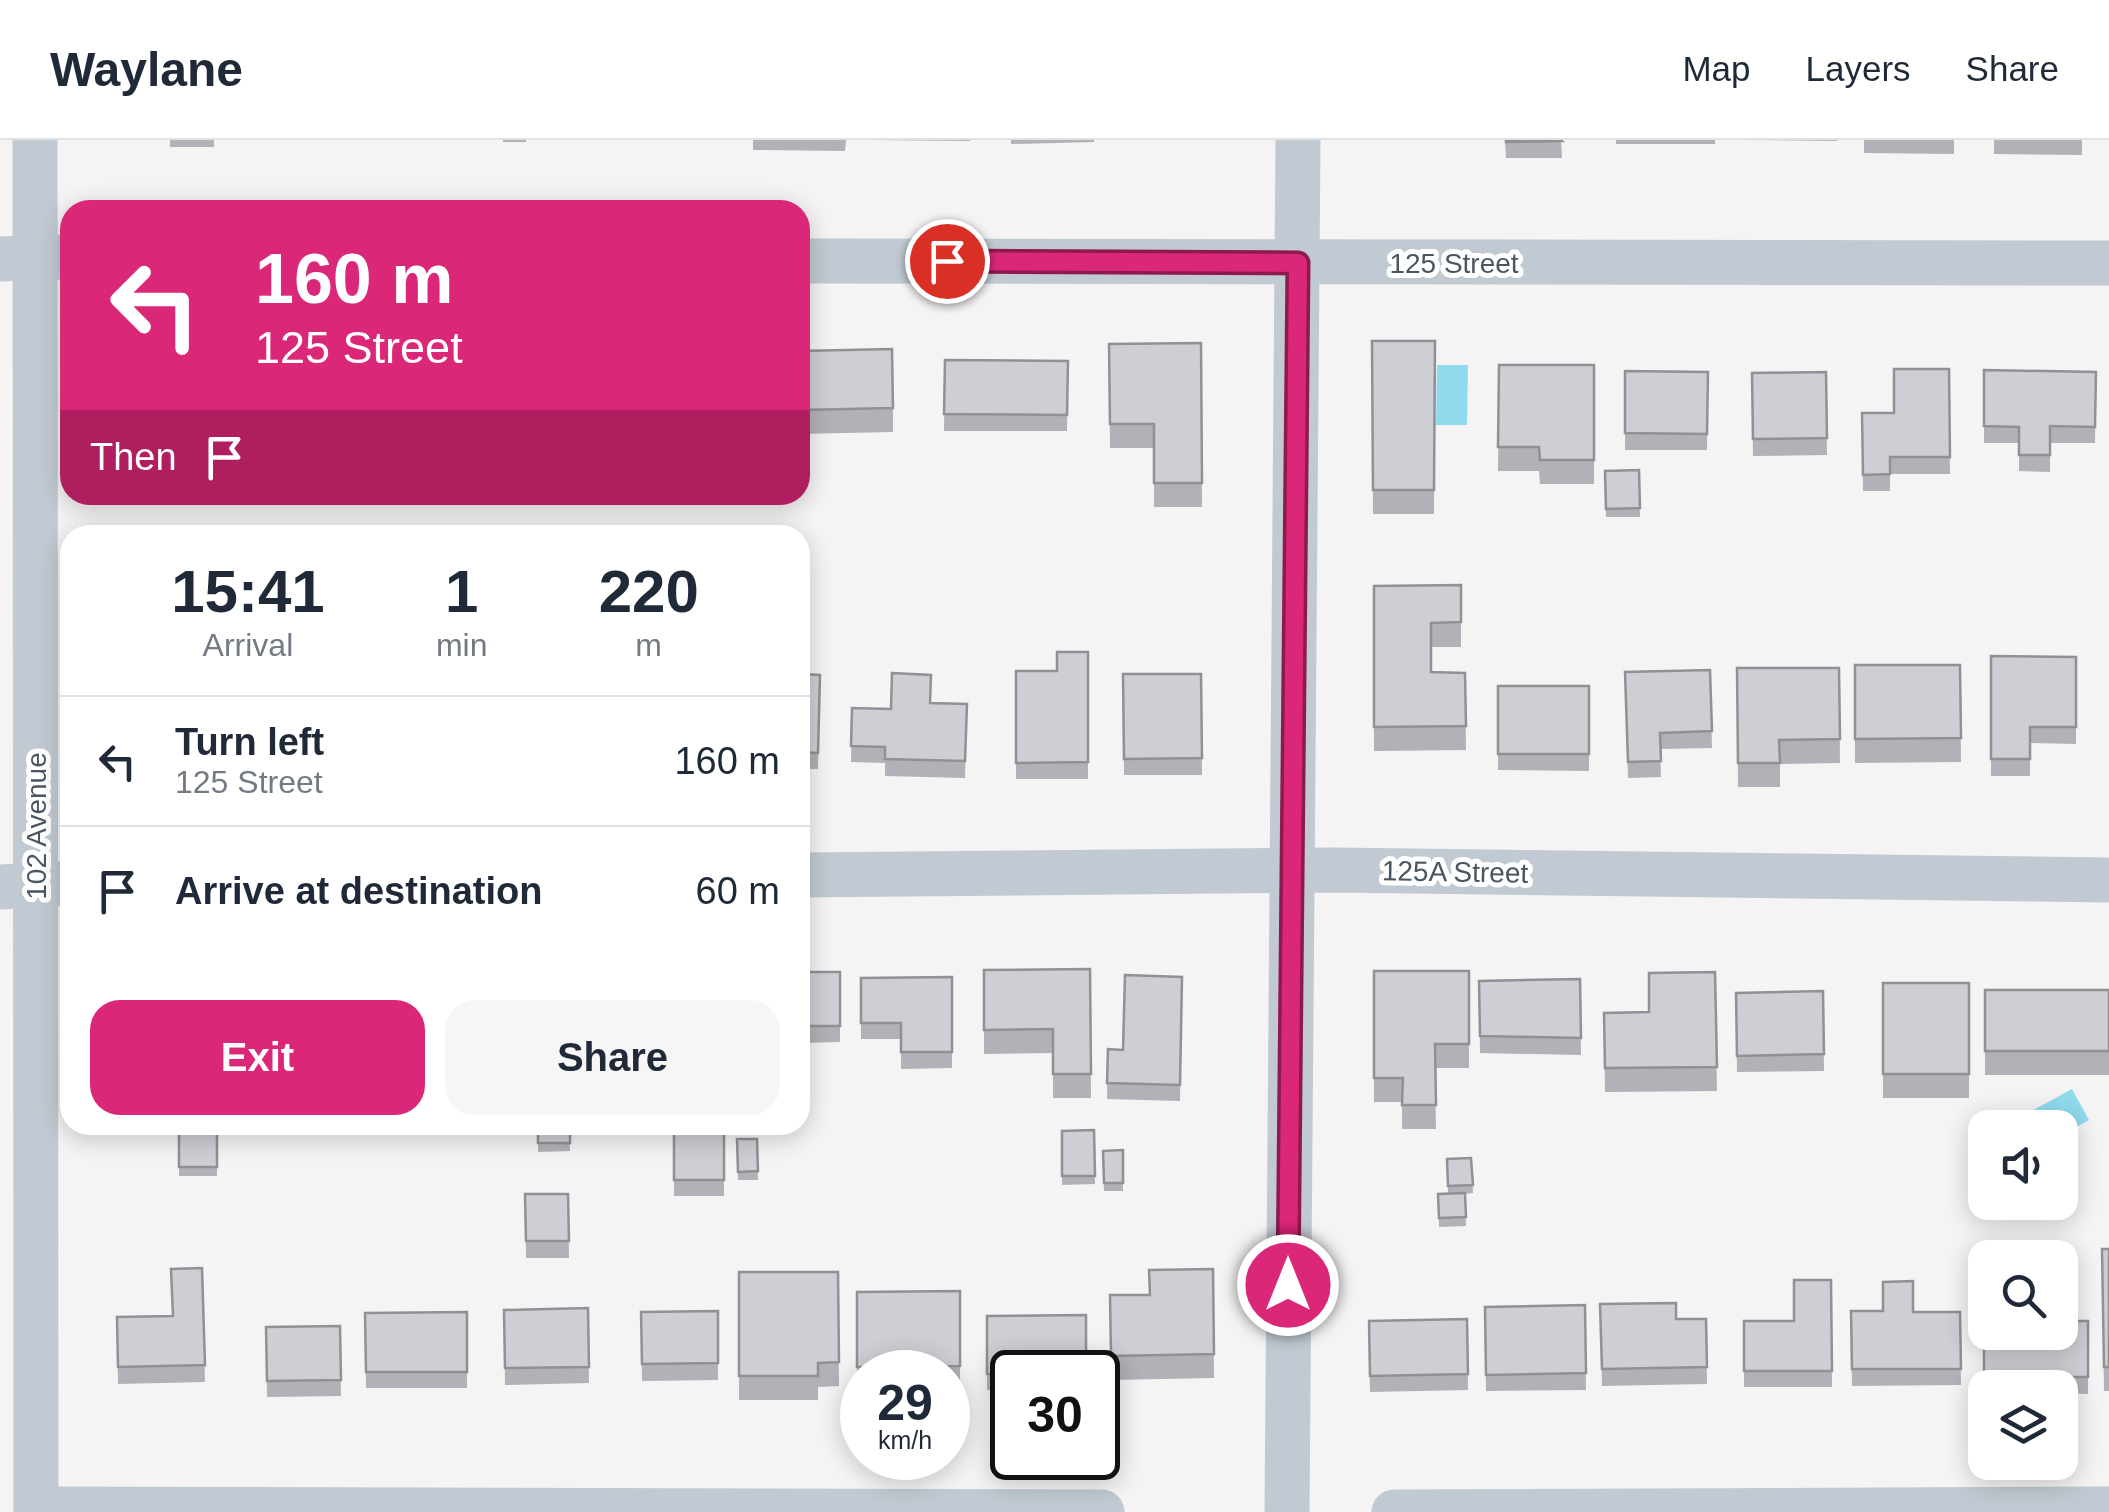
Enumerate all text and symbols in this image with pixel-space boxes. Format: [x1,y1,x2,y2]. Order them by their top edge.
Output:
text: Waylane [50,43,243,96]
text: Map [1682,49,1751,88]
text: Layers [1806,49,1911,88]
text: Share [1966,49,2059,88]
pin [905,219,990,304]
icon: arrive [920,234,975,289]
icon: left [90,240,220,370]
text: 160 m [255,240,453,318]
street label: 125 Street [1389,248,1519,279]
text: 125 Street [255,322,463,373]
icon: arrive [197,430,252,485]
text: Then [90,436,177,478]
text: 15:41 [171,558,325,625]
text: 1 [445,558,478,625]
text: 220 [599,558,699,625]
text: Arrival [203,627,293,663]
text: min [436,627,487,663]
text: m [635,627,662,663]
text: Turn left [175,721,324,763]
icon: left [90,734,145,789]
text: 160 m [674,740,780,782]
street label: 102 Avenue [21,752,52,900]
text: 125 Street [175,764,323,800]
street label: 125A Street [1382,855,1529,889]
icon: arrive [90,864,145,919]
text: Arrive at destination [175,870,542,912]
text: 60 m [696,870,780,912]
button: Exit [90,1000,425,1115]
button: Share [445,1000,780,1115]
map controls [1968,1110,2078,1480]
button: sound [1968,1110,2078,1220]
position arrow [1236,1233,1340,1337]
button: search [1968,1240,2078,1350]
speed limit sign: 30 [990,1350,1120,1480]
button: layers [1968,1370,2078,1480]
text: 29 [877,1375,933,1431]
text: km/h [878,1426,932,1454]

